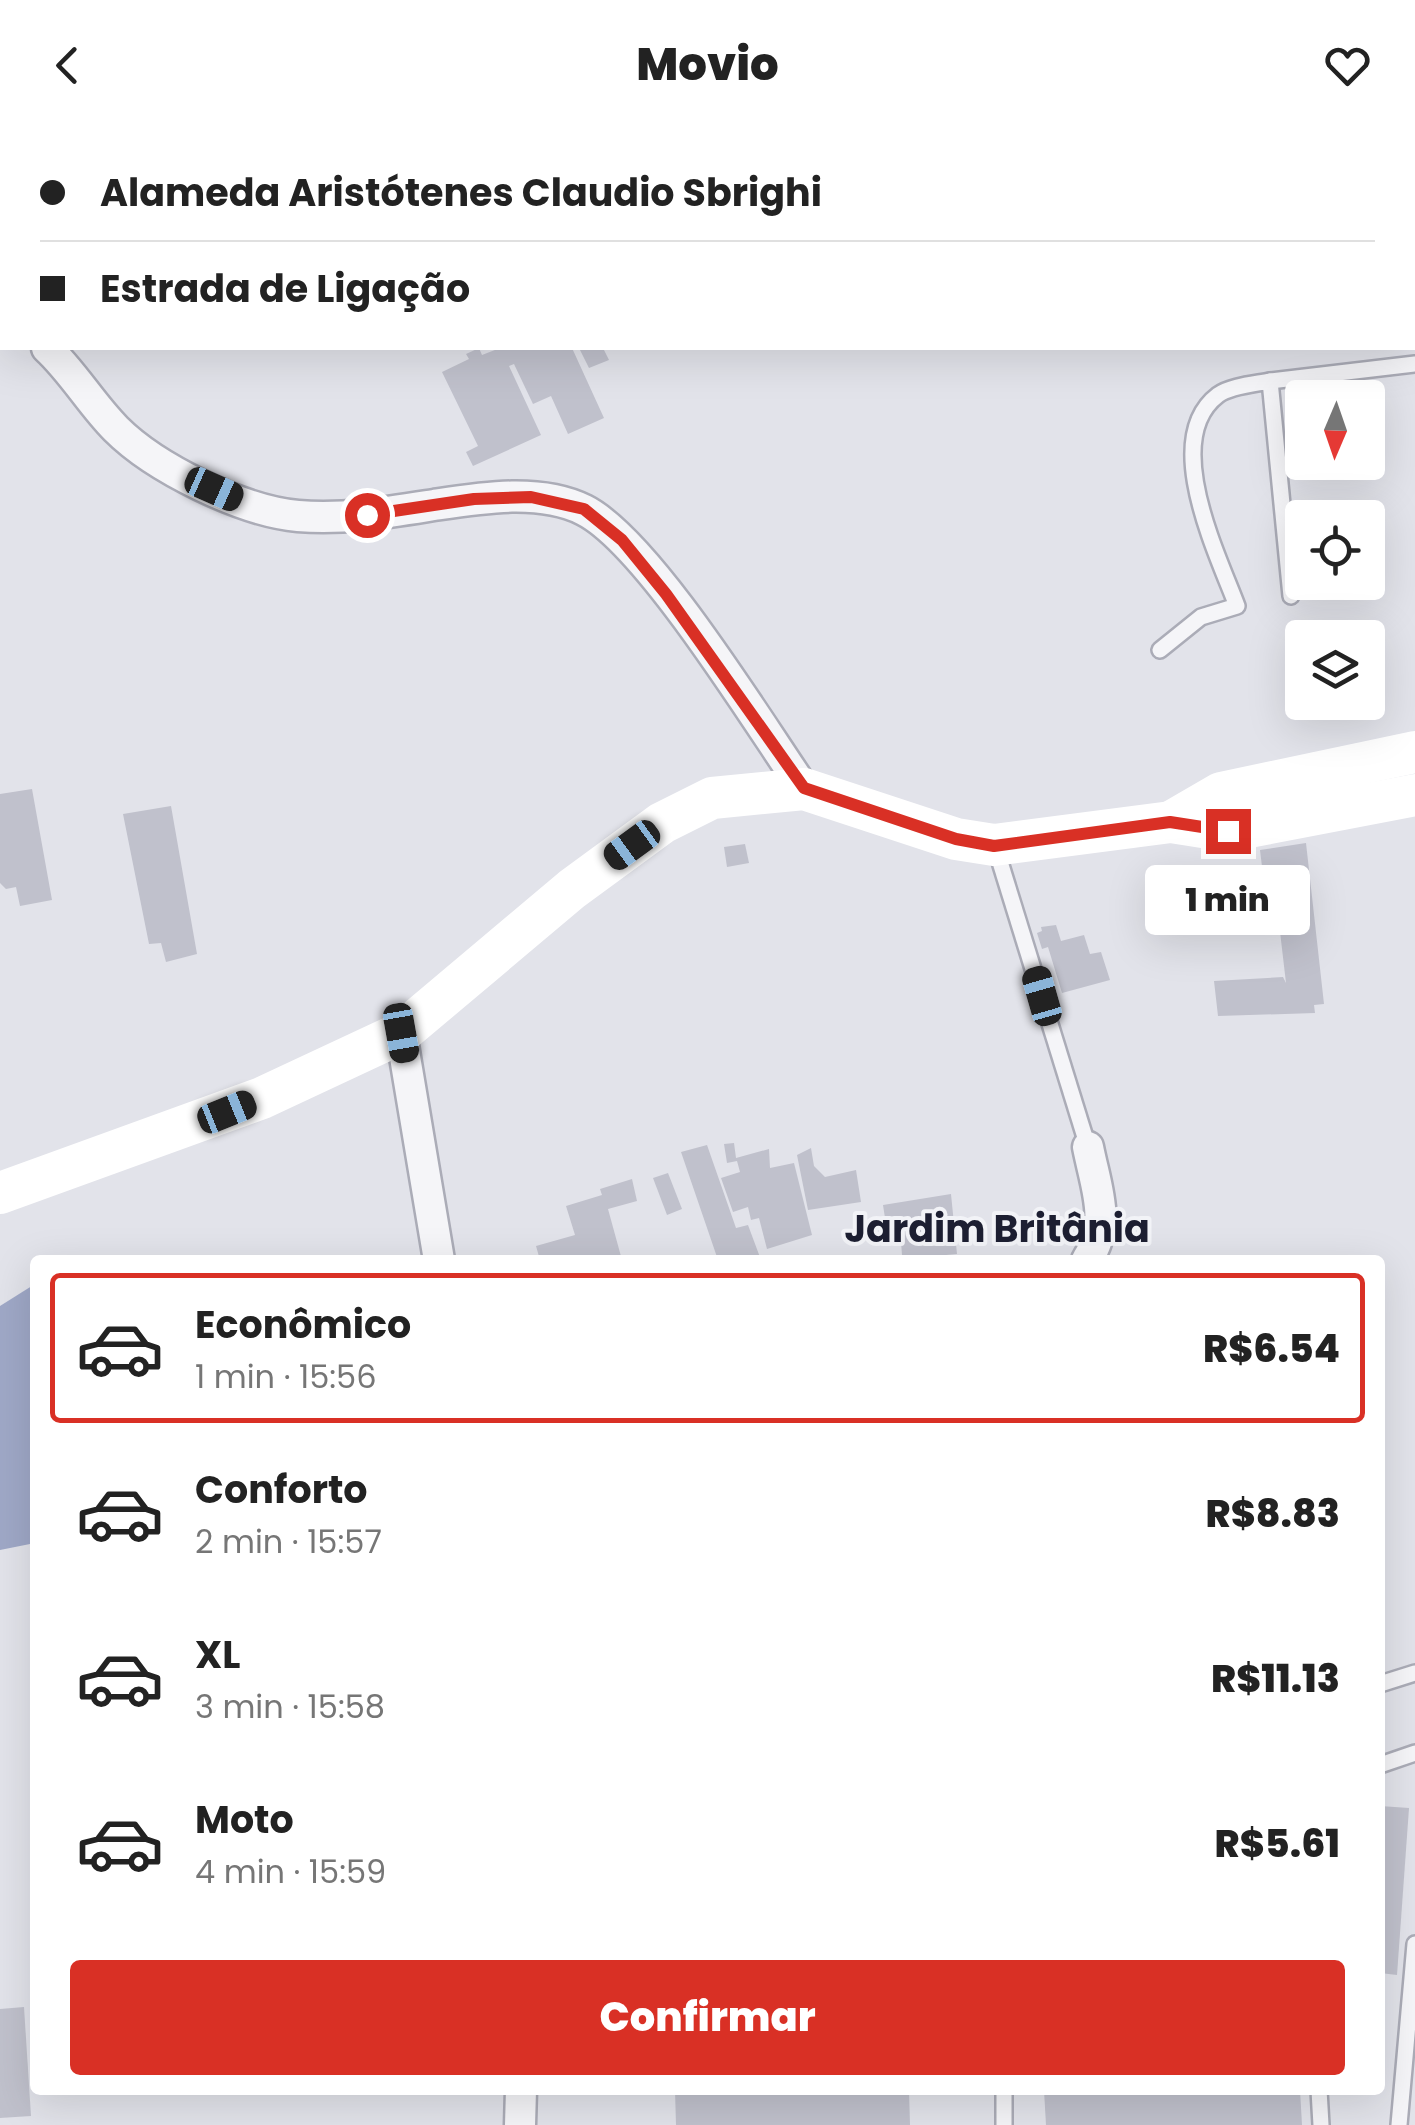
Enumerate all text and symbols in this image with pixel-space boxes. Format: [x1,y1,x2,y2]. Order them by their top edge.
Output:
text: Movio [636,33,779,96]
icon: back [40,38,95,93]
icon: heart [1320,38,1375,93]
text: Alameda Aristótenes Claudio Sbrighi [100,166,822,219]
text: Estrada de Ligação [100,262,470,315]
north arrow [1285,380,1385,480]
map controls [1285,380,1385,720]
car [180,463,248,515]
route start [345,493,390,538]
button: locate [1285,500,1385,600]
button: layers [1285,620,1385,720]
route end [1206,809,1251,854]
car [599,815,665,875]
callout: 1 min [1146,866,1310,936]
text: 1 min [1185,877,1270,922]
car [1019,963,1065,1029]
car [381,1001,421,1065]
car [194,1087,260,1137]
district label: Jardim Britânia [844,1202,1150,1255]
text: Econômico [195,1298,411,1351]
icon: car [75,1303,165,1393]
text: R$6.54 [1203,1322,1340,1375]
text: 1 min · 15:56 [195,1354,377,1399]
text: Conforto [195,1463,368,1516]
icon: car [75,1468,165,1558]
text: R$8.83 [1206,1487,1340,1540]
text: 2 min · 15:57 [195,1519,382,1564]
text: XL [195,1628,240,1681]
icon: car [75,1633,165,1723]
text: R$11.13 [1211,1652,1340,1705]
text: 3 min · 15:58 [195,1684,385,1729]
text: Moto [195,1793,294,1846]
icon: car [75,1798,165,1888]
text: R$5.61 [1215,1817,1340,1870]
text: 4 min · 15:59 [195,1849,386,1894]
button: Confirmar [70,1960,1345,2075]

